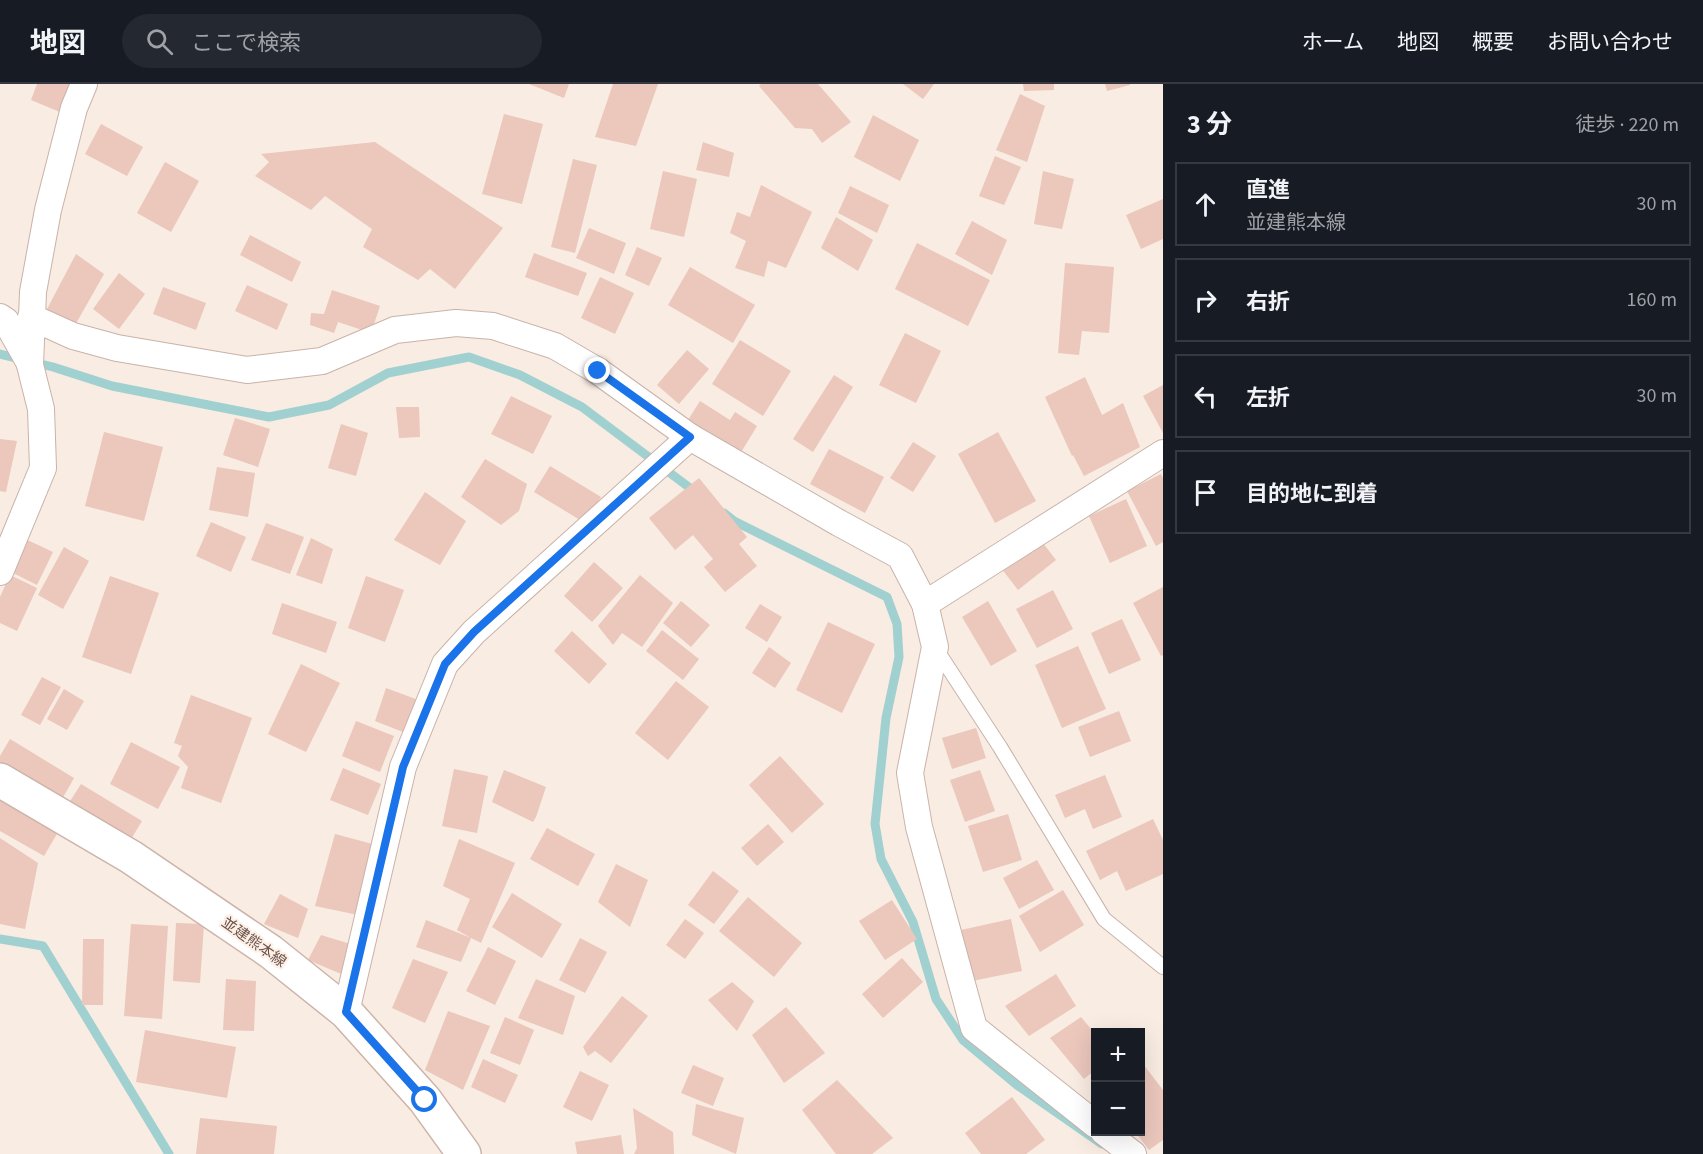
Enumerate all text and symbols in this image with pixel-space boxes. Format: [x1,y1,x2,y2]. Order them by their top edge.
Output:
search box [122,14,542,68]
text: 地図 [30,23,86,63]
icon: search [143,25,176,58]
text: ここで検索 [191,27,301,59]
text: ホーム [1302,27,1364,57]
text: 地図 [1397,27,1439,57]
text: 概要 [1472,27,1514,57]
text: お問い合わせ [1547,27,1673,57]
text: 3 分 [1187,106,1232,143]
text: 徒歩 · 220 m [1576,111,1679,139]
text: 直進 [1246,174,1290,206]
icon: ahead [1189,188,1222,221]
text: 30 m [1637,190,1677,218]
text: 並建熊本線 [1246,209,1346,237]
icon: right [1189,284,1222,317]
text: 右折 [1246,286,1290,318]
text: 160 m [1627,286,1677,314]
route end [584,357,610,383]
icon: left [1189,380,1222,413]
text: 左折 [1246,382,1290,414]
text: 30 m [1637,382,1677,410]
icon: arrive [1189,476,1222,509]
text: 目的地に到着 [1246,478,1378,510]
street label: 並建熊本線 [217,912,290,973]
map controls [1091,1028,1145,1136]
button: + [1091,1028,1145,1082]
button: − [1091,1082,1145,1136]
route start [411,1086,437,1112]

